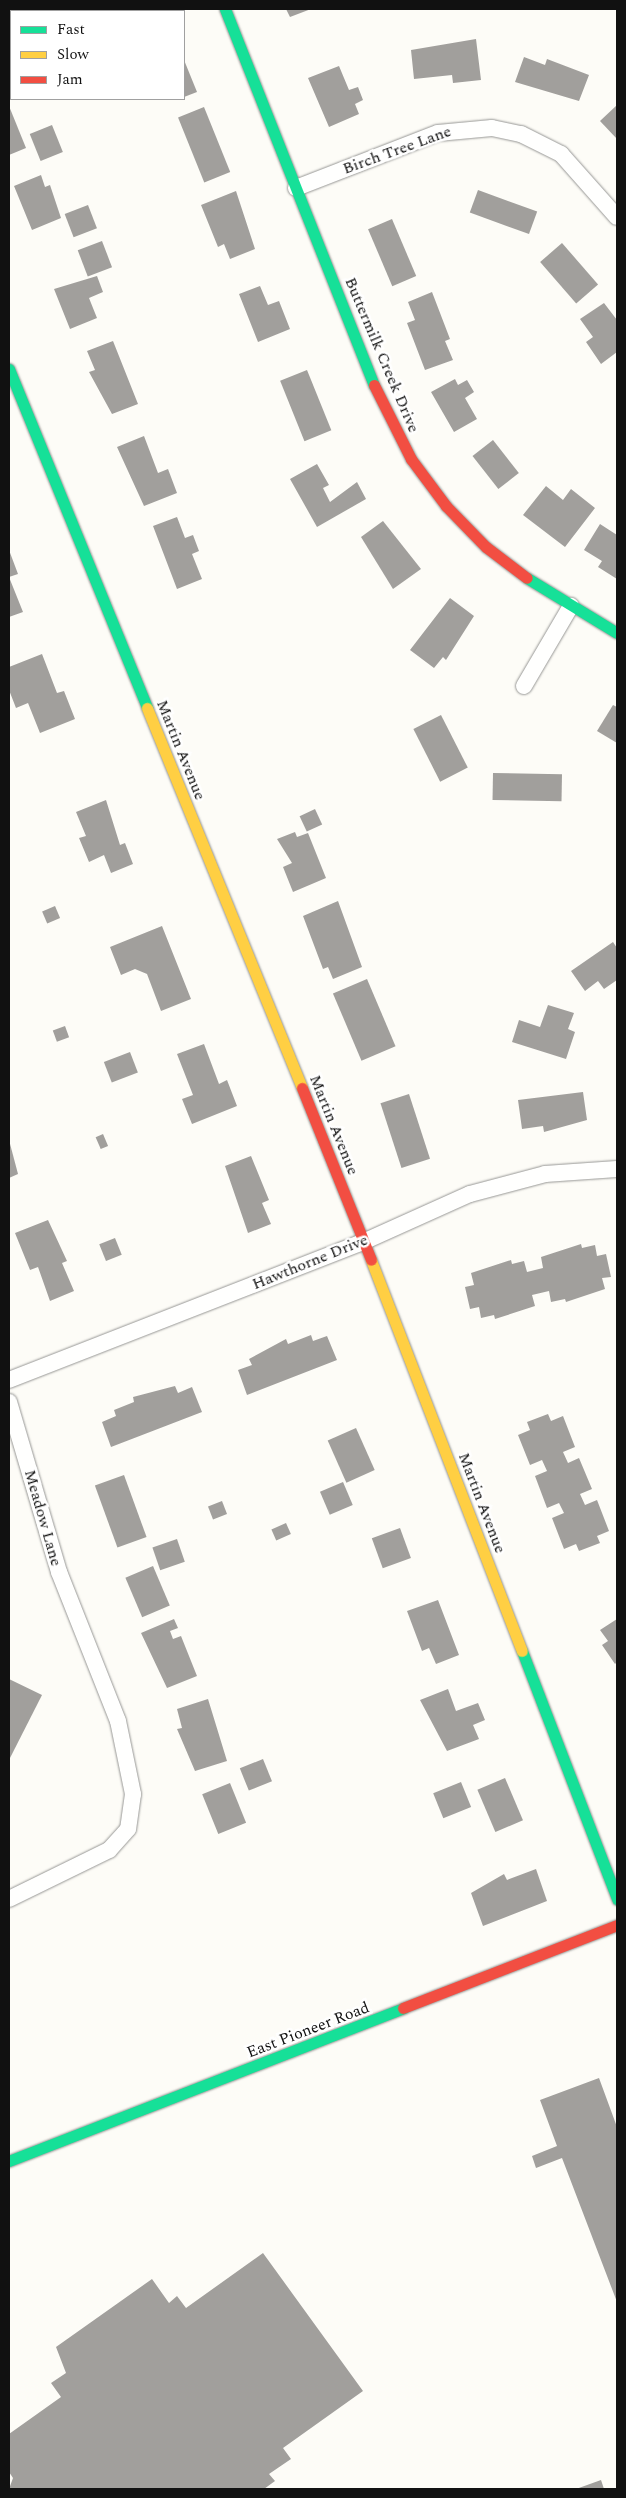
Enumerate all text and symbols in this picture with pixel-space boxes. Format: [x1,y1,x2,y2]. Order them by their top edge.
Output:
legend [10,10,185,100]
text: Fast [57,18,85,41]
text: Slow [57,43,89,66]
text: Jam [57,68,83,91]
street label: Birch Tree Lane [340,121,454,179]
street label: Buttermilk Creek Drive [341,274,423,436]
street label: Martin Avenue [152,697,210,803]
street label: Martin Avenue [305,1072,363,1178]
street label: Hawthorne Drive [249,1230,371,1294]
street label: Martin Avenue [454,1450,510,1556]
street label: Meadow Lane [20,1467,66,1569]
street label: East Pioneer Road [244,1998,372,2062]

